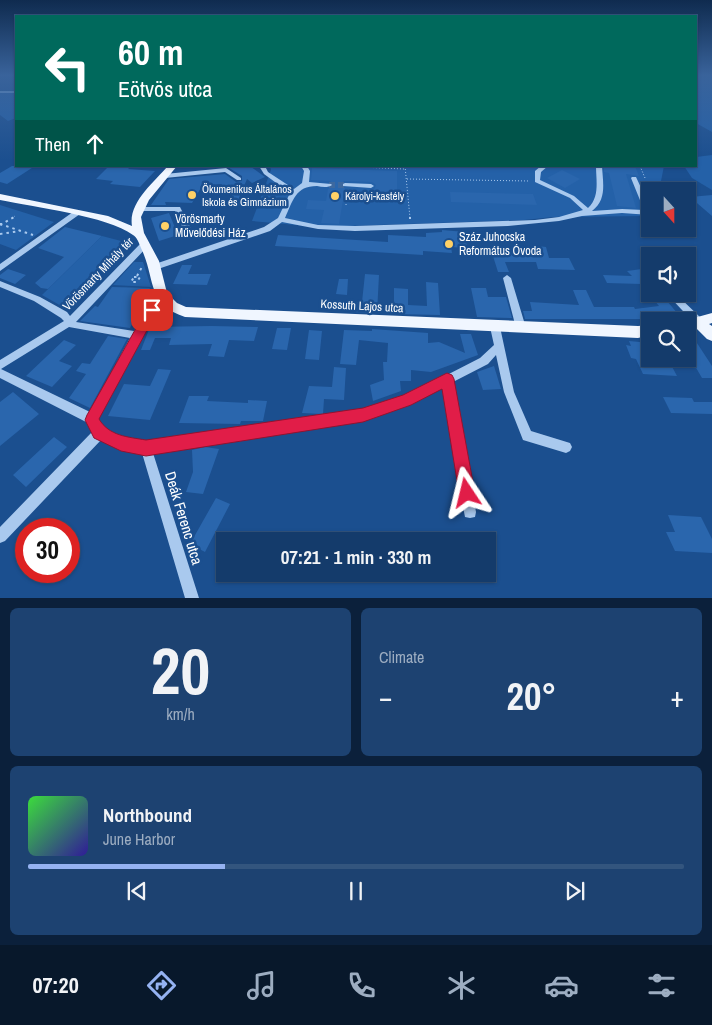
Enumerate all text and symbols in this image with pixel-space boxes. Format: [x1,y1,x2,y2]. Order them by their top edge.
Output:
text: 60 m [118,29,183,76]
icon: left [35,35,100,100]
text: Eötvös utca [118,74,212,104]
icon: ahead [81,130,109,158]
text: Then [35,131,71,157]
place label: Ökumenikus Általános Iskola és Gimnázium [202,182,292,209]
north arrow [641,182,696,238]
map controls [641,182,696,367]
marker: Ökumenikus Általános Iskola és Gimnázium [186,189,198,201]
place label: Károlyi-kastély [345,189,405,203]
marker: Károlyi-kastély [329,190,341,202]
place label: Vörösmarty Művelődési Ház [175,211,246,241]
marker: Vörösmarty Művelődési Ház [159,220,171,232]
place label: Száz Juhocska Református Óvoda [459,229,542,259]
street label: Vörösmarty Mihály tér [59,234,137,314]
marker: Száz Juhocska Református Óvoda [443,238,455,250]
button: sound [641,247,696,302]
pin [131,289,173,331]
icon: arrive [138,296,166,324]
street label: Kossuth Lajos utca [320,296,404,316]
button: search [641,312,696,367]
position arrow [440,466,492,518]
street label: Deák Ferenc utca [160,469,208,567]
speed limit sign: 30 [15,518,80,583]
text: 07:21 · 1 min · 330 m [281,544,431,570]
text: 20 [151,627,210,714]
text: Climate [379,646,424,668]
text: 20° [507,671,556,722]
text: − [379,678,392,716]
text: + [671,678,684,716]
text: km/h [166,703,195,725]
text: Northbound [103,802,192,828]
text: June Harbor [103,828,175,850]
icon: previous [123,877,151,905]
icon: pause [342,877,370,905]
icon: next [561,877,589,905]
icon: directions [144,968,179,1003]
icon: music [244,968,279,1003]
icon: phone [344,968,379,1003]
icon: climate [444,968,479,1003]
icon: car [544,968,579,1003]
icon: filters [644,968,679,1003]
text: 07:20 [33,970,79,1000]

